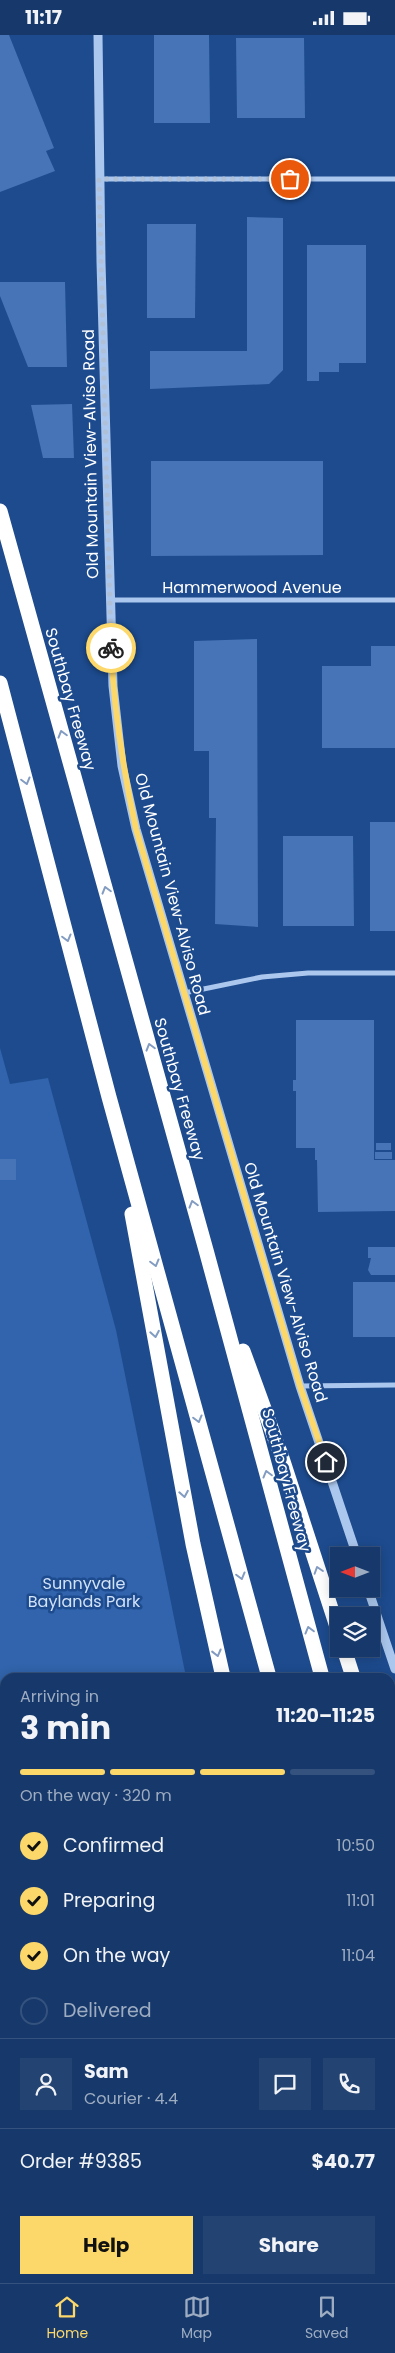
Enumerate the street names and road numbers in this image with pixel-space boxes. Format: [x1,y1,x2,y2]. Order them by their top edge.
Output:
street label: Old Mountain View-Alviso Road [77,329,104,579]
street label: Hammerwood Avenue [162,576,342,599]
street label: Southbay Freeway [39,625,102,773]
street label: Old Mountain View-Alviso Road [129,770,216,1018]
street label: Southbay Freeway [148,1015,211,1163]
street label: Old Mountain View-Alviso Road [238,1159,333,1405]
street label: Southbay Freeway [256,1406,317,1554]

